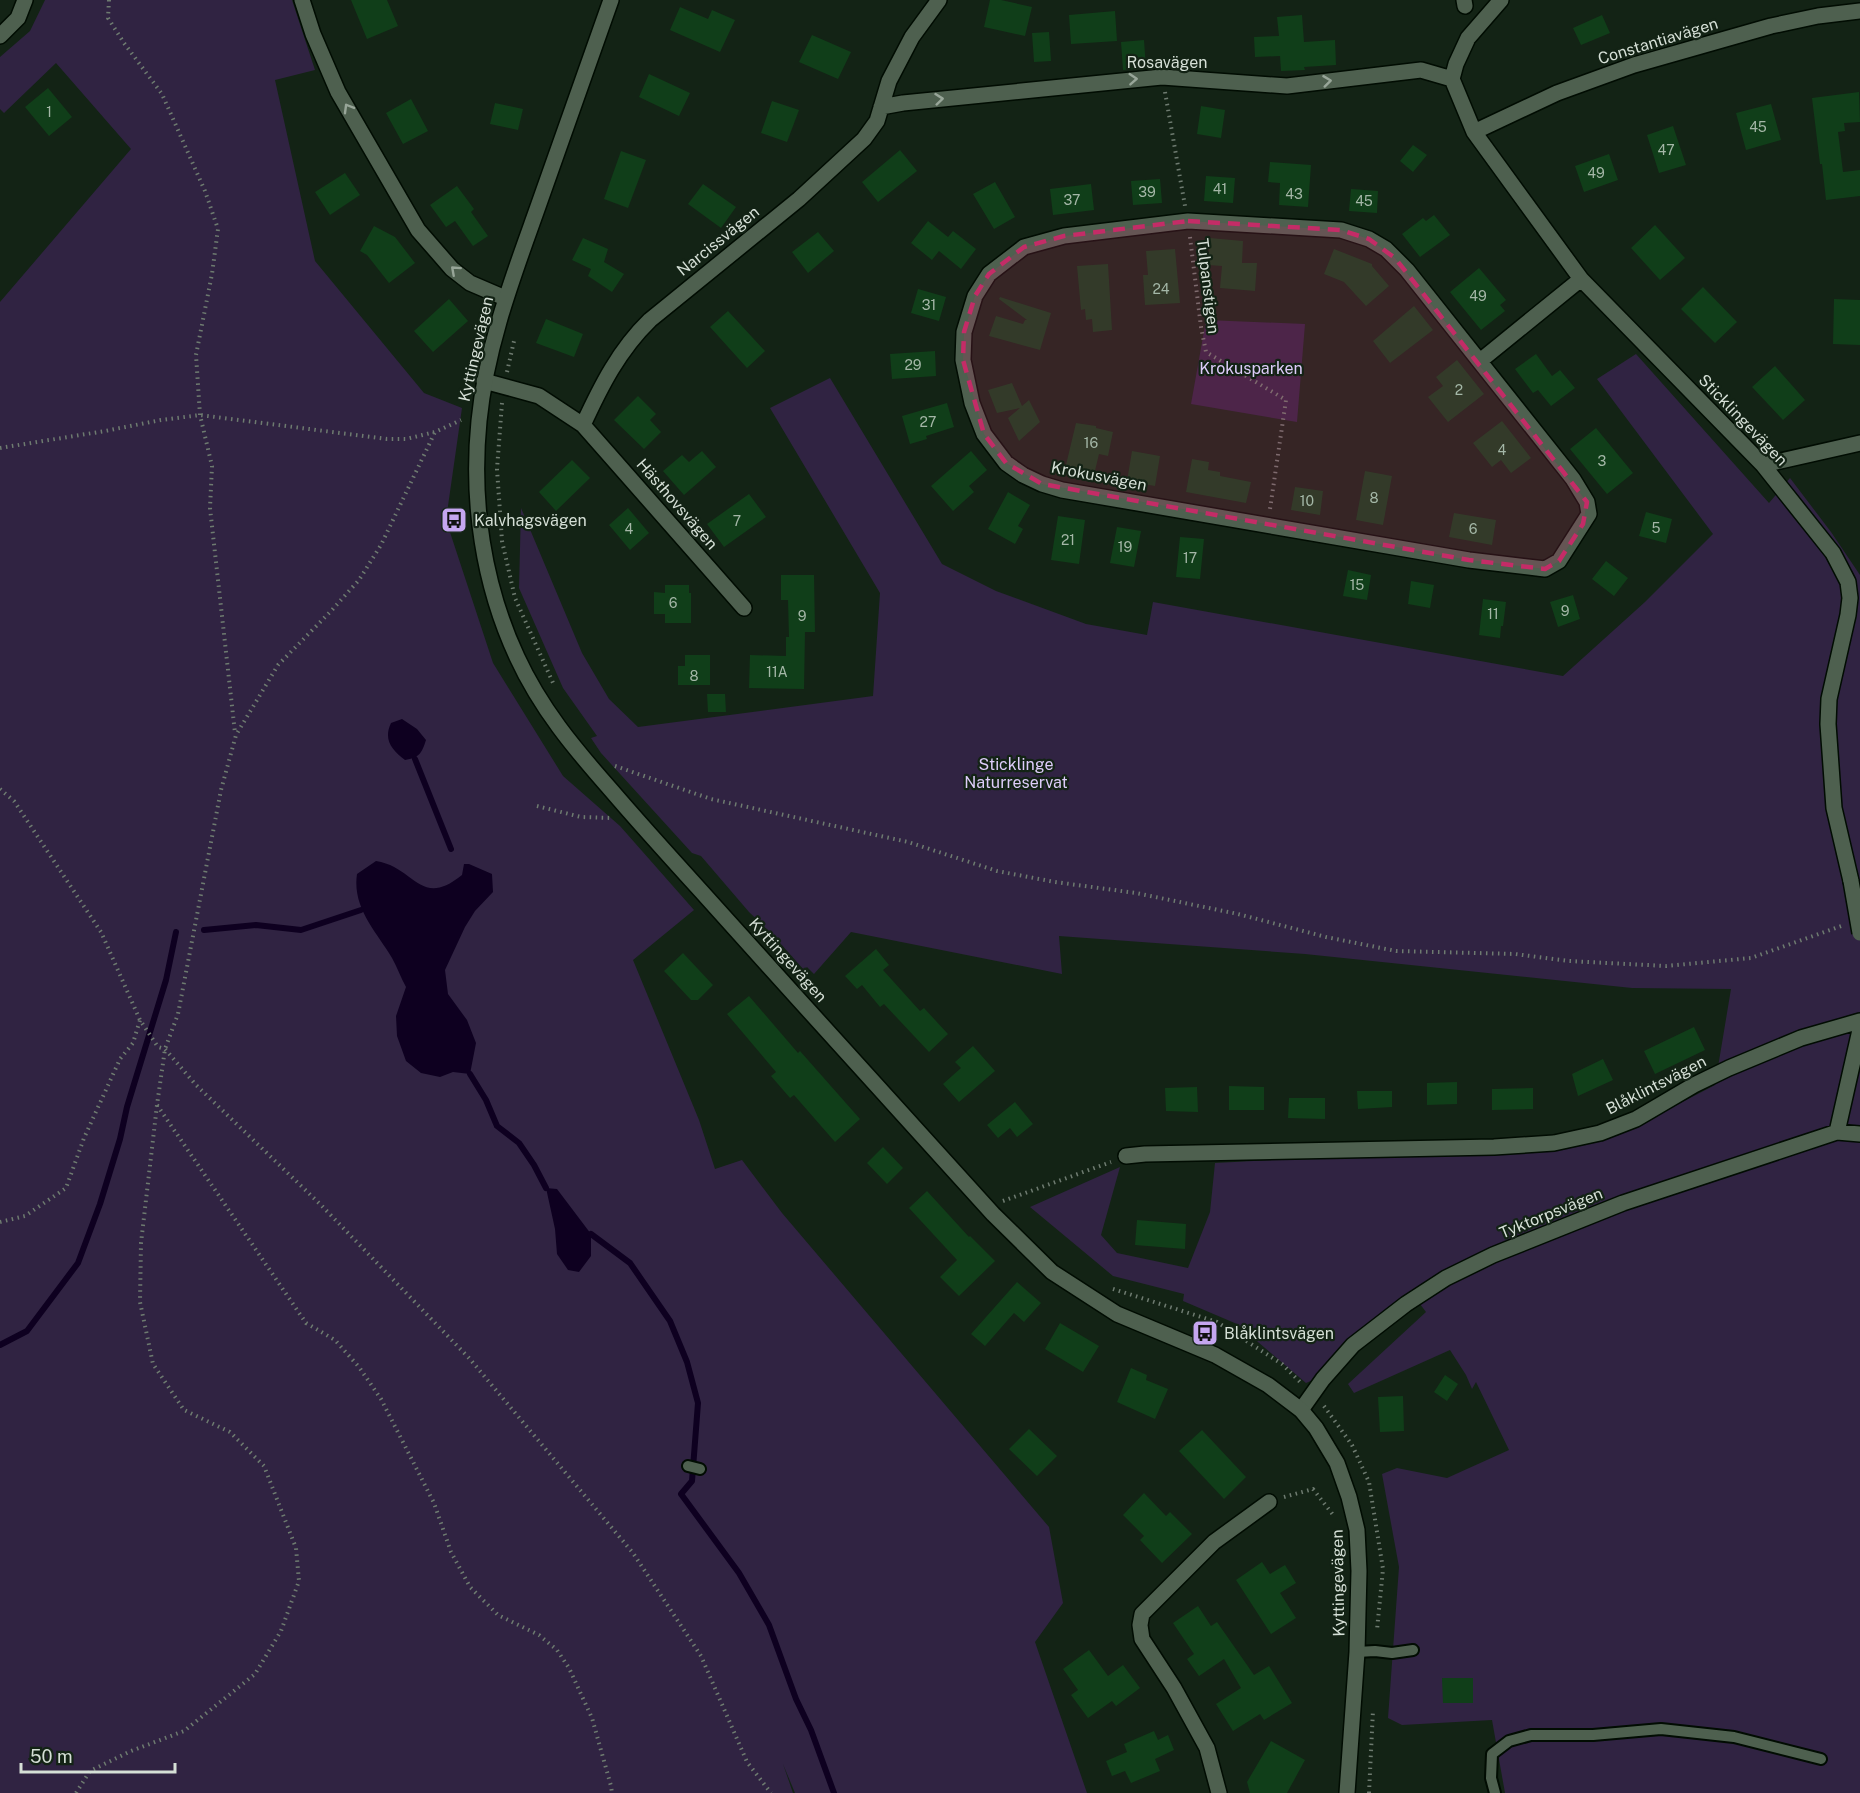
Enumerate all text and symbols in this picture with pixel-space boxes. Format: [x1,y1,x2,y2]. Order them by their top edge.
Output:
street label: Constantiavägen [1596,14,1720,68]
street label: Rosavägen [1127,53,1207,72]
one-way arrow [1128,73,1137,86]
one-way arrow [1323,75,1332,88]
one-way arrow [934,93,944,106]
house number: 1 [46,104,52,120]
one-way arrow [344,104,355,114]
house number: 45 [1749,119,1767,135]
house number: 47 [1657,142,1675,158]
house number: 49 [1587,165,1605,181]
house number: 41 [1213,181,1227,197]
house number: 39 [1138,184,1156,200]
house number: 43 [1285,186,1303,202]
house number: 37 [1064,192,1080,208]
house number: 45 [1355,193,1373,209]
street label: Narcissvägen [673,202,763,280]
street label: Tulpanstigen [1193,237,1223,335]
one-way arrow [451,266,462,277]
house number: 24 [1152,281,1170,297]
house number: 49 [1469,288,1487,304]
street label: Kyttingevägen [455,295,497,403]
house number: 31 [922,297,936,313]
house number: 29 [904,357,922,373]
park label: Krokusparken [1199,359,1303,378]
street label: Sticklingevägen [1695,370,1791,470]
house number: 2 [1455,382,1463,398]
house number: 27 [920,414,936,430]
house number: 16 [1084,435,1098,451]
house number: 4 [1498,442,1507,458]
house number: 3 [1598,453,1607,469]
street label: Hästhovsvägen [632,455,722,553]
street label: Krokusvägen [1050,457,1148,495]
house number: 8 [1369,490,1379,506]
house number: 10 [1300,493,1314,509]
bus stop icon: Kalvhagsvägen [439,505,469,535]
place label: Kalvhagsvägen [474,511,587,530]
house number: 7 [733,513,741,529]
house number: 5 [1652,520,1661,536]
house number: 4 [625,521,634,537]
house number: 6 [1469,521,1478,537]
house number: 21 [1061,532,1075,548]
house number: 19 [1118,539,1132,555]
house number: 17 [1183,550,1197,566]
house number: 15 [1350,577,1364,593]
house number: 6 [669,595,678,611]
house number: 9 [1561,603,1570,619]
house number: 11 [1487,606,1499,622]
house number: 9 [798,608,807,624]
house number: 11A [766,664,788,680]
house number: 8 [689,668,699,684]
park label: Sticklinge Naturreservat [964,755,1068,792]
street label: Kyttingevägen [745,914,831,1006]
street label: Blåklintsvägen [1603,1052,1709,1118]
street label: Tyktorpsvägen [1497,1184,1605,1242]
bus stop icon: Blåklintsvägen [1190,1318,1220,1348]
place label: Blåklintsvägen [1224,1324,1334,1343]
street label: Kyttingevägen [1328,1529,1348,1637]
scale bar [21,1736,176,1774]
text: 50 m [30,1746,73,1767]

